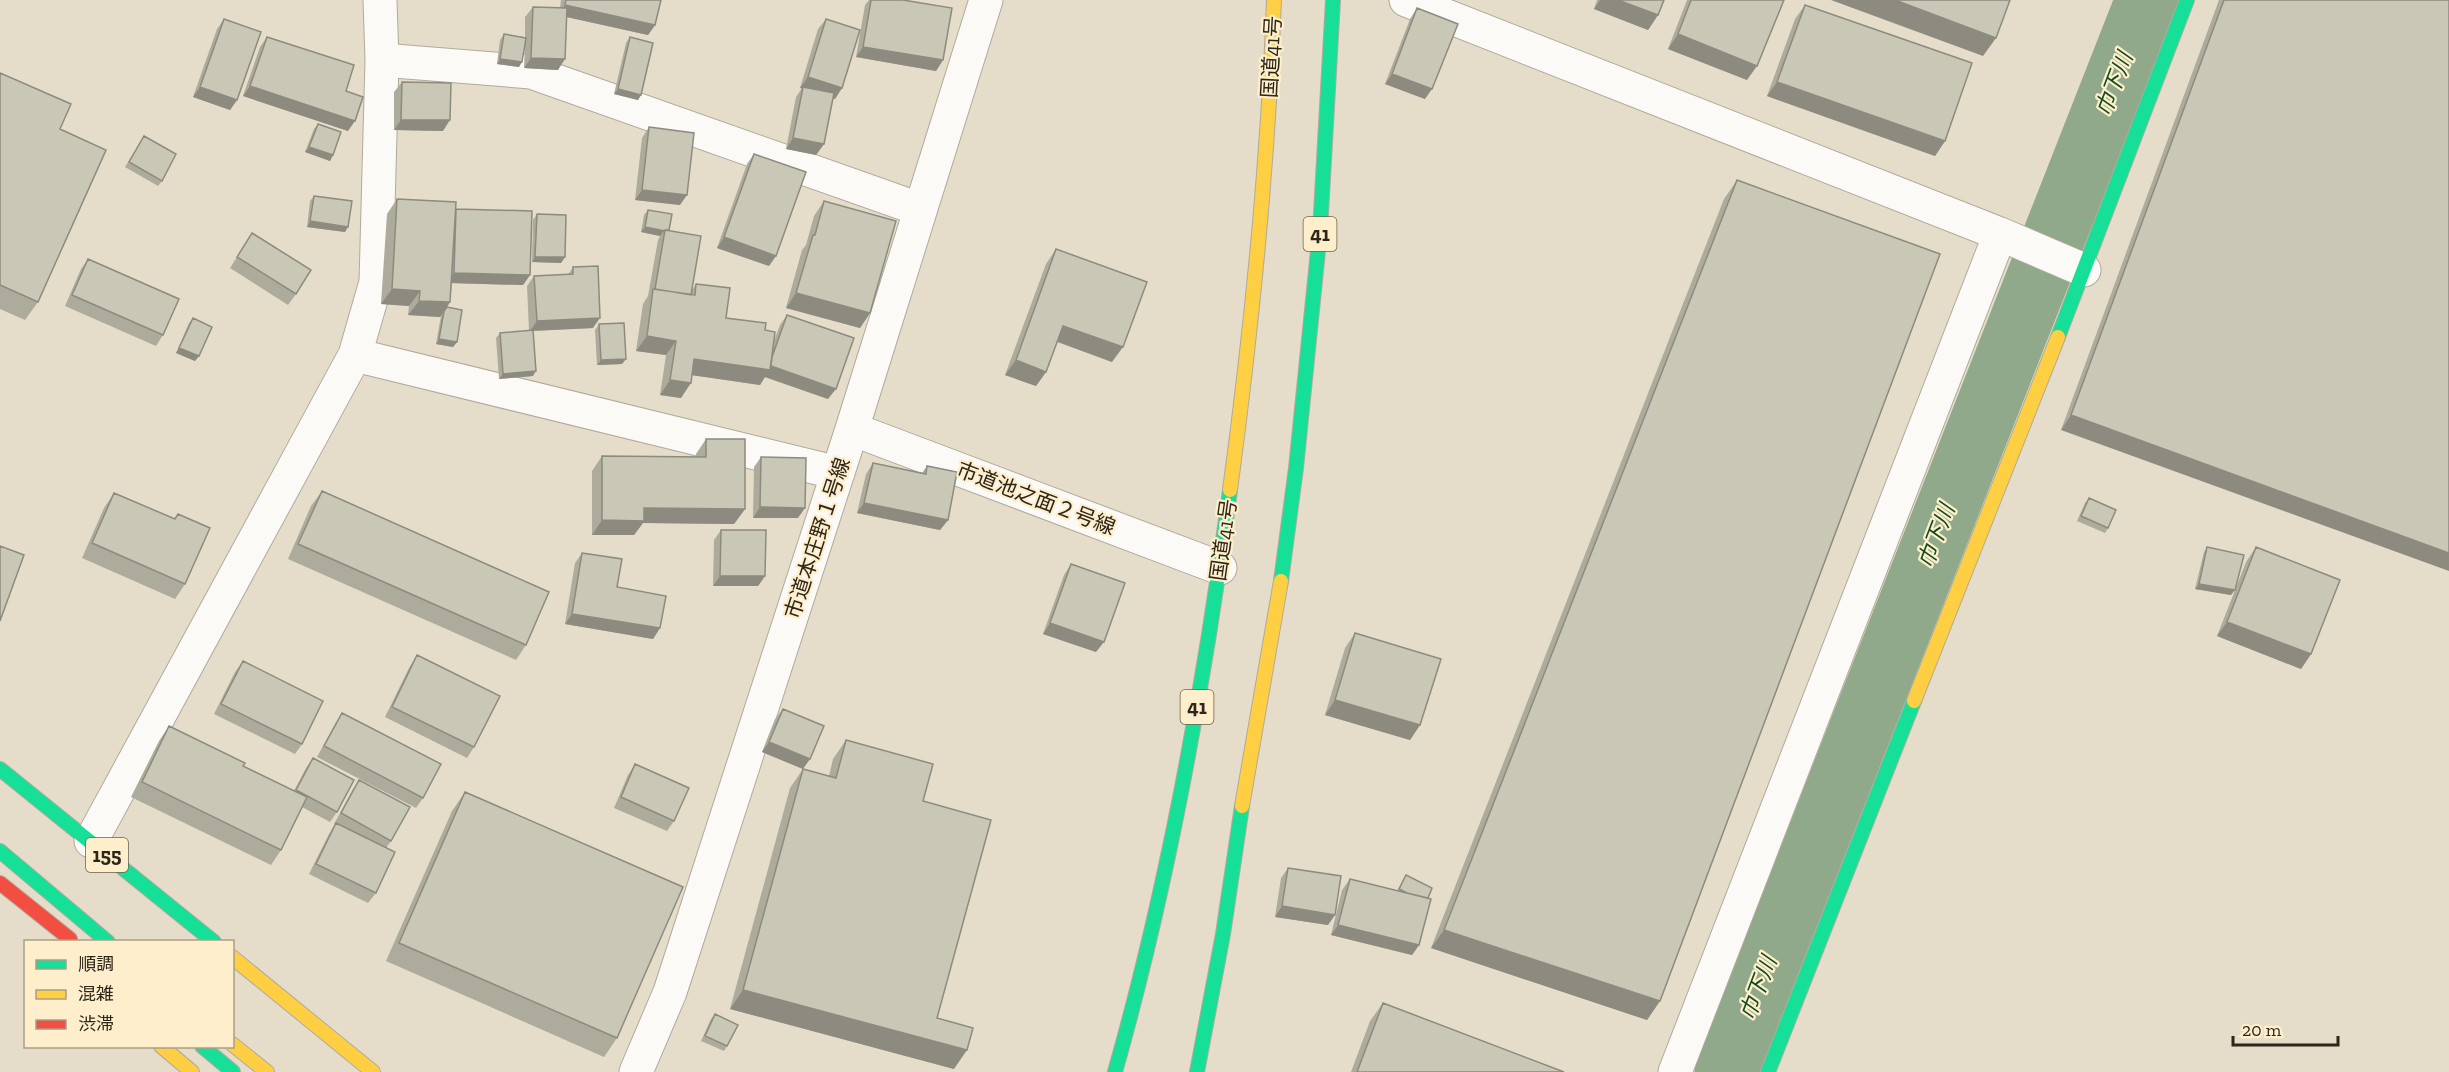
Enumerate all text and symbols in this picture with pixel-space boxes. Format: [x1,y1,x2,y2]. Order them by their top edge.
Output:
street label: 国道41号 [1256,15,1286,99]
water label: 巾下川 [2090,46,2139,120]
road number: 41 [1304,217,1336,251]
street label: 市道本庄野１号線 [779,454,855,622]
street label: 市道池之面２号線 [953,456,1119,540]
street label: 国道41号 [1205,497,1241,583]
water label: 巾下川 [1912,498,1961,572]
road number: 41 [1180,690,1214,724]
road number: 155 [86,838,128,872]
legend [24,940,234,1048]
water label: 巾下川 [1734,950,1783,1024]
text: 順調 [78,953,114,975]
text: 混雑 [78,983,114,1005]
scale bar [2233,1009,2338,1047]
text: 渋滞 [78,1013,114,1035]
text: 20 m [2242,1019,2282,1041]

